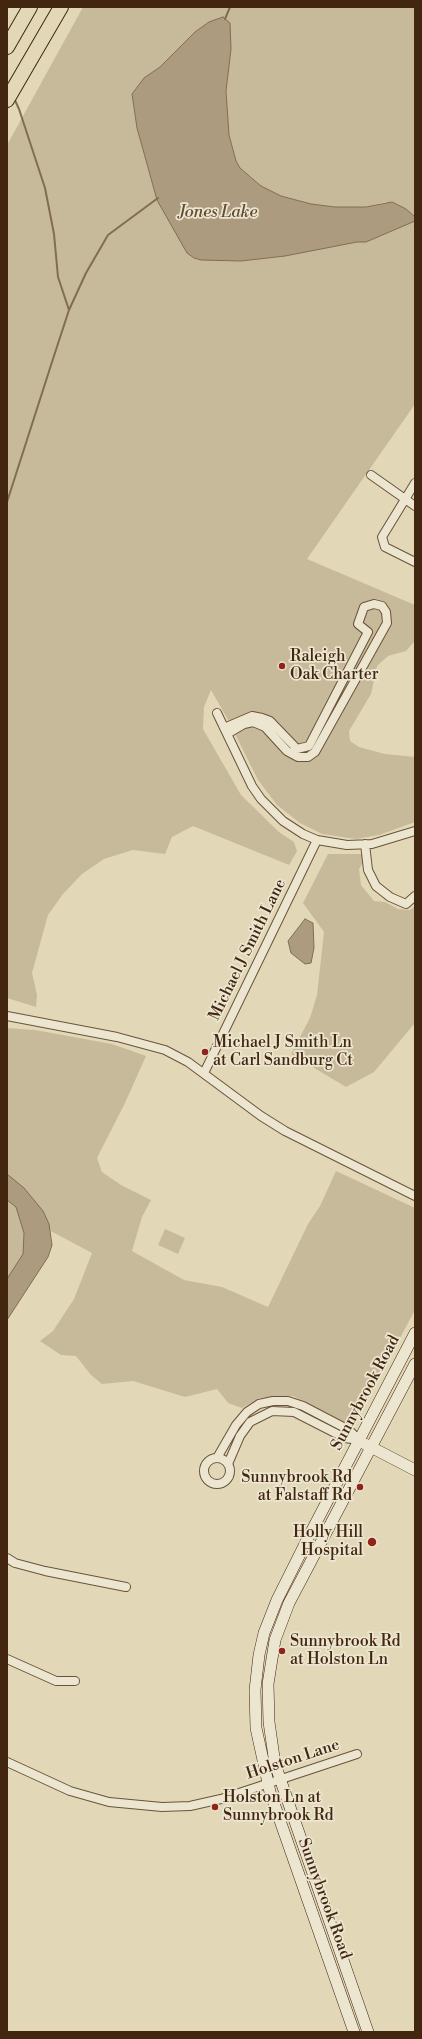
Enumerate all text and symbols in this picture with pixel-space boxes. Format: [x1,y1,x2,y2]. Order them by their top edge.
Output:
water label: Jones Lake [179,203,257,223]
place label: Raleigh Oak Charter [290,647,379,685]
marker: Raleigh Oak Charter [277,661,287,671]
street label: Michael J Smith Lane [205,876,291,1024]
place label: Michael J Smith Ln at Carl Sandburg Ct [213,1033,353,1071]
marker: Michael J Smith Ln at Carl Sandburg Ct [200,1047,210,1057]
street label: Sunnybrook Road [328,1332,404,1454]
place label: Sunnybrook Rd at Falstaff Rd [241,1468,352,1506]
marker: Sunnybrook Rd at Falstaff Rd [355,1482,365,1492]
place label: Holly Hill Hospital [293,1523,363,1561]
marker: Holly Hill Hospital [366,1536,378,1548]
place label: Sunnybrook Rd at Holston Ln [290,1632,401,1670]
marker: Sunnybrook Rd at Holston Ln [277,1646,287,1656]
street label: Holston Lane [244,1736,342,1784]
place label: Holston Ln at Sunnybrook Rd [223,1788,334,1826]
marker: Holston Ln at Sunnybrook Rd [210,1802,220,1812]
street label: Sunnybrook Road [293,1836,355,1962]

